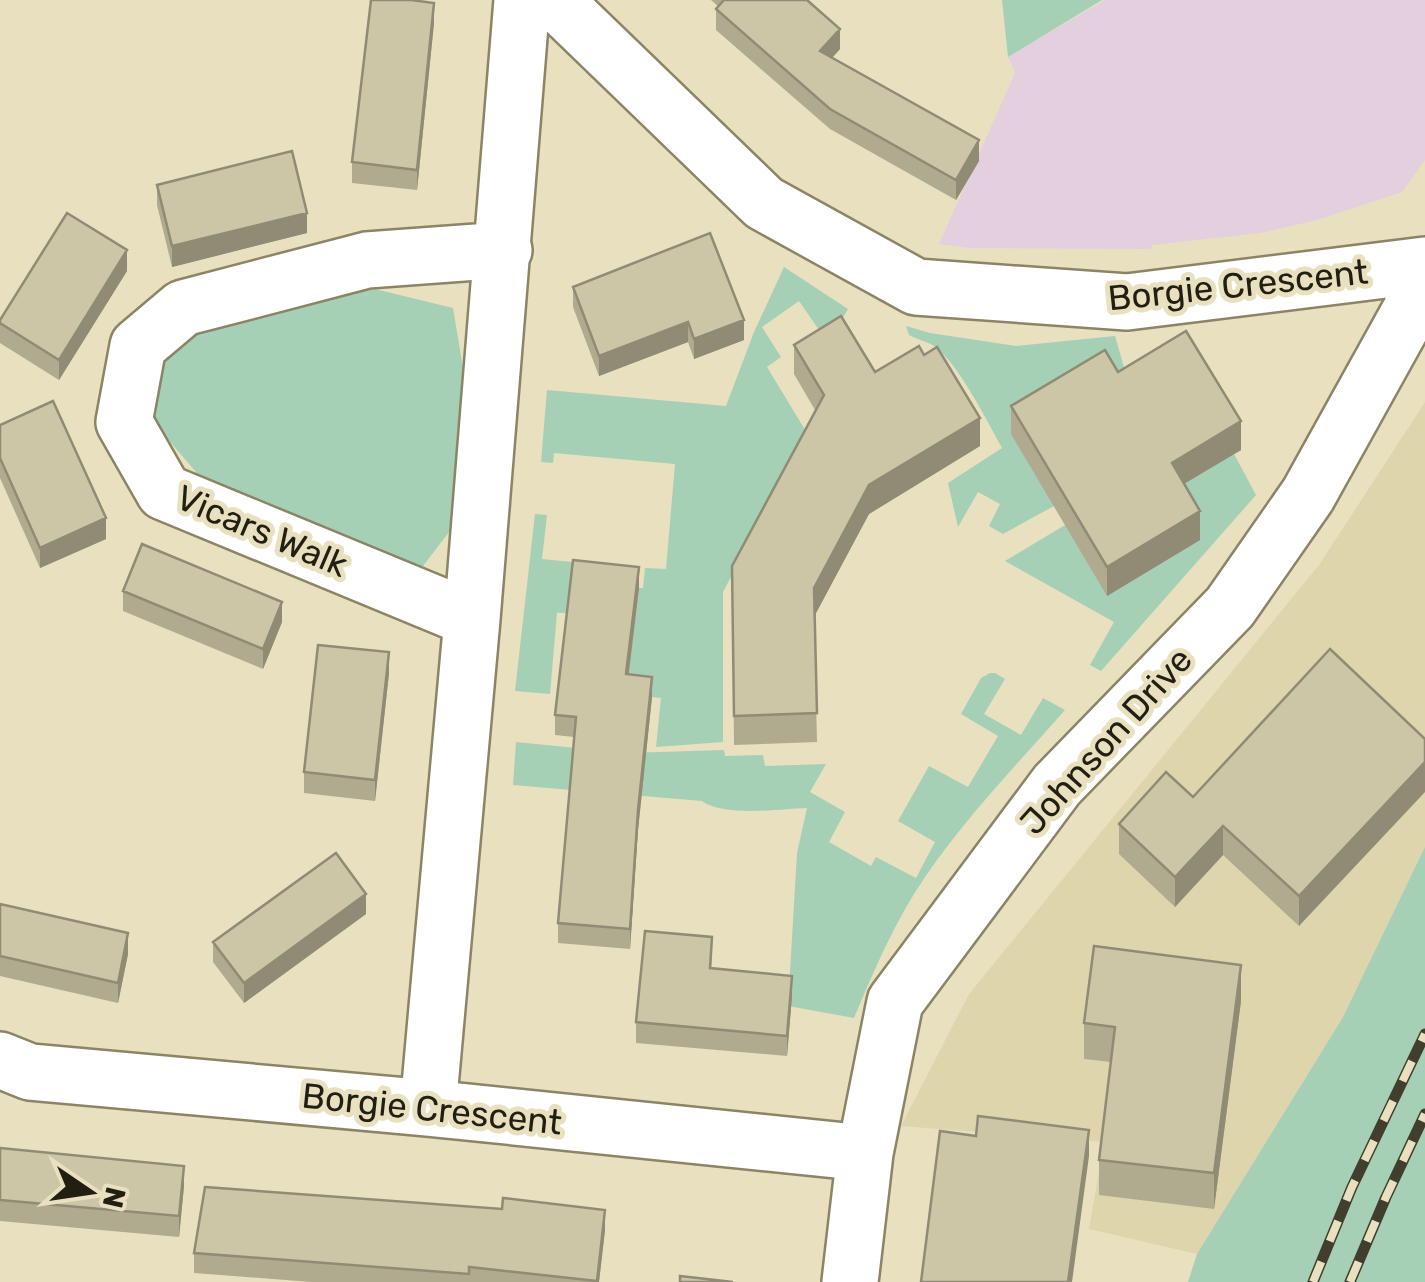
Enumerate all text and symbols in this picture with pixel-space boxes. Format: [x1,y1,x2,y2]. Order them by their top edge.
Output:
street label: Borgie Crescent [1106,250,1370,320]
street label: Vicars Walk [170,476,354,586]
street label: Johnson Drive [1011,639,1201,843]
street label: Borgie Crescent [300,1074,564,1144]
north arrow [40,1142,140,1242]
text: N [96,1184,132,1211]

